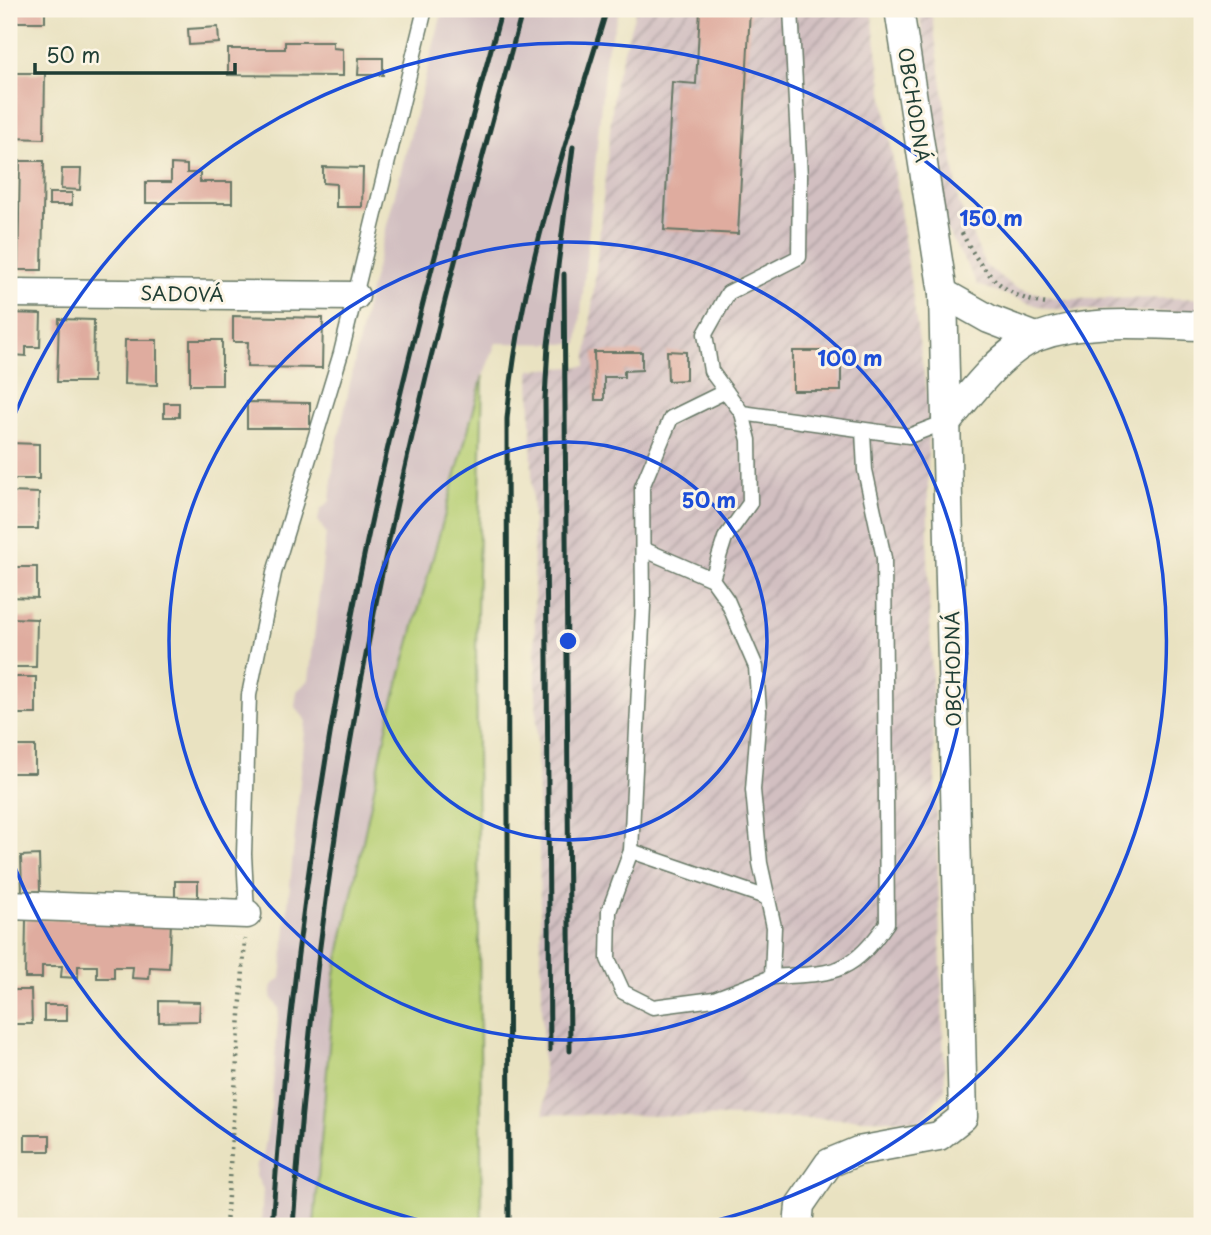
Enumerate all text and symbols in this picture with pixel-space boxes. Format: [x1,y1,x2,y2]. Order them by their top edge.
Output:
scale bar [35,32,234,76]
text: 50 m [46,38,100,70]
street label: OBCHODNÁ [892,45,938,164]
text: 150 m [959,201,1023,233]
street label: SADOVÁ [140,278,224,308]
text: 100 m [817,341,883,373]
text: 50 m [682,483,736,515]
street label: OBCHODNÁ [937,611,967,727]
centre of rings [556,629,580,653]

